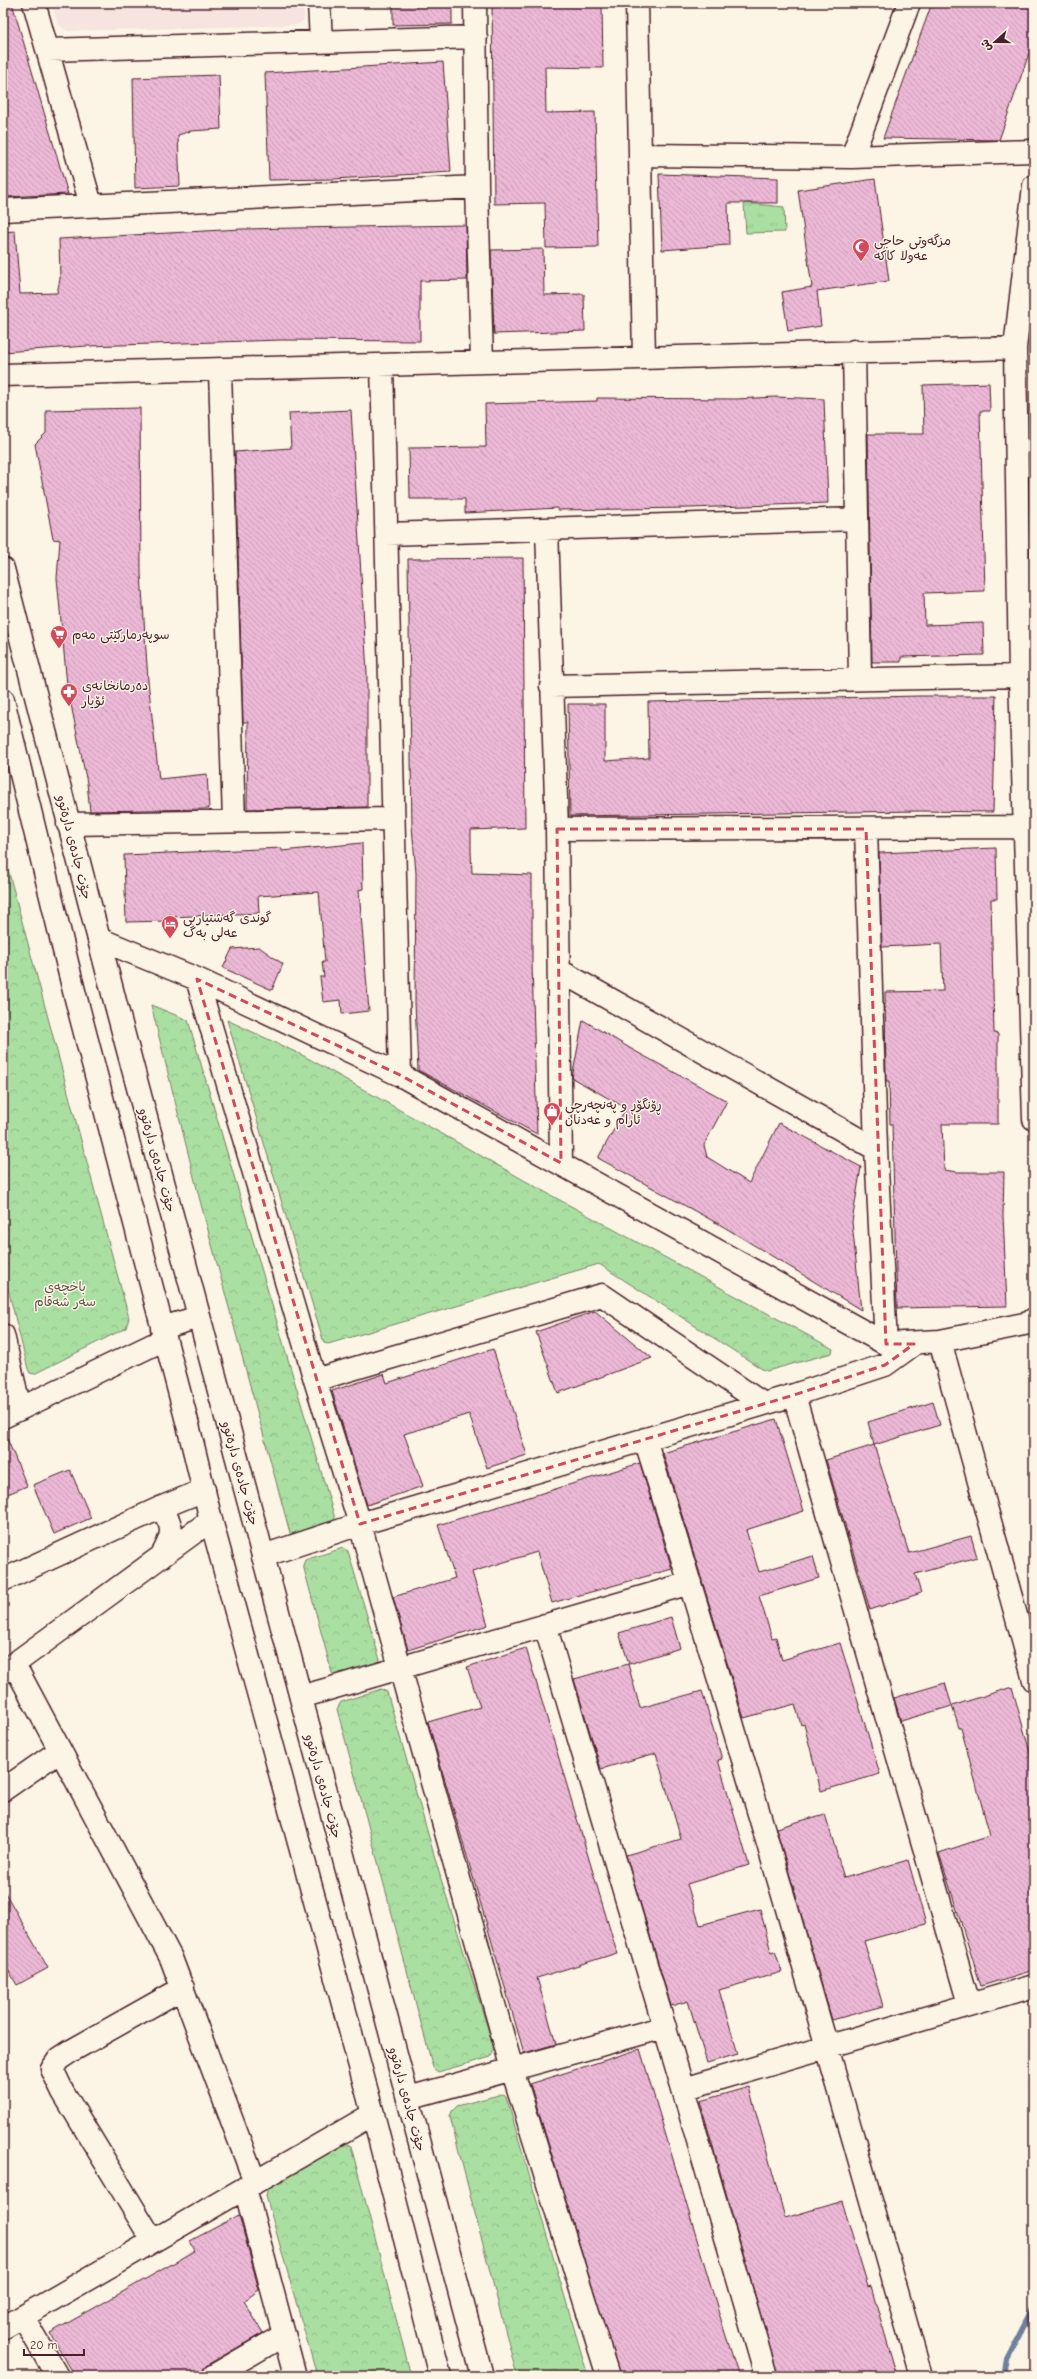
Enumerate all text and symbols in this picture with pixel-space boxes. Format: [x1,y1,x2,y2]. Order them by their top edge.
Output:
north arrow [975,22,1015,62]
text: ش [978,37,994,53]
place label: مزگەوتی حاجی عەولا کاکە [874,233,951,264]
mosque icon: مزگەوتی حاجی عەولا کاکە [851,237,871,262]
supermarket icon: سوپەرمارکێتی مەم [49,624,69,649]
place label: سوپەرمارکێتی مەم [72,627,170,645]
place label: دەرمانخانەی ئۆیار [81,678,148,709]
pharmacy icon: دەرمانخانەی ئۆیار [59,682,79,707]
street label: جۆت جادەی دارەتوو [52,792,95,901]
place label: گوندی گەشتیاریی عەلی بەگ [183,910,272,942]
hotel icon: گوندی گەشتیاریی عەلی بەگ [160,914,180,939]
place label: ڕۆنگۆڕ و پەنچەرچی ئارام و عەدنان [565,1097,662,1130]
shop icon: ڕۆنگۆڕ و پەنچەرچی ئارام و عەدنان [542,1101,562,1126]
street label: جۆت جادەی دارەتوو [134,1106,179,1214]
park label: باخچەی سەر شەقام [34,1279,96,1312]
street label: جۆت جادەی دارەتوو [217,1419,262,1527]
street label: جۆت جادەی دارەتوو [300,1732,345,1840]
street label: جۆت جادەی دارەتوو [384,2045,429,2153]
scale bar [24,2331,84,2357]
text: 20 m [30,2338,58,2352]

